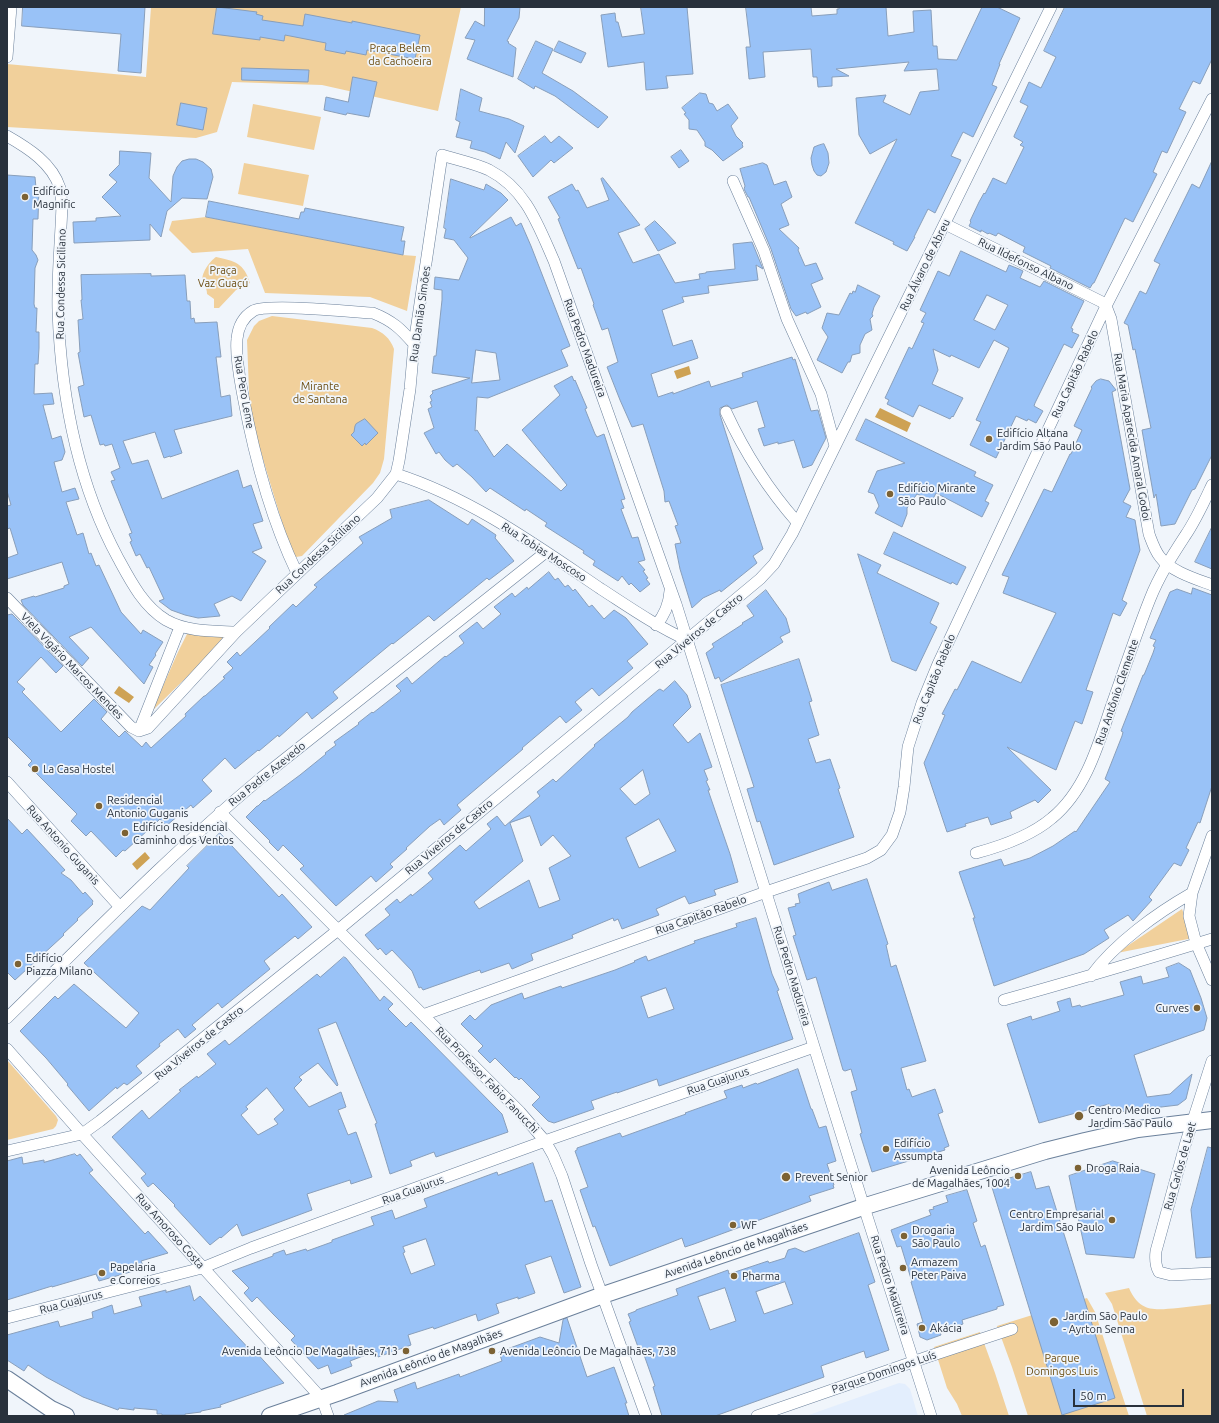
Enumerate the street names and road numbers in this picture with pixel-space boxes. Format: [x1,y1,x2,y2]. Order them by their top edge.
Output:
street label: Rua Álvaro de Abreu [897,217,953,313]
street label: Rua Condessa Siciliano [53,228,69,340]
street label: Rua Ildefonso Albano [976,235,1076,293]
street label: Rua Damião Simões [407,265,433,363]
street label: Rua Pedro Madureira [561,297,609,399]
street label: Rua Capitão Rabelo [1049,328,1101,420]
street label: Rua Maria Aparecida Amaral Godoi [1111,352,1153,522]
street label: Rua Pero Leme [231,354,257,430]
street label: Rua Condessa Siciliano [273,511,363,597]
street label: Rua Tobias Moscoso [499,520,589,584]
street label: Rua Viveiros de Castro [652,590,746,672]
street label: Viela Vigário Marcos Mendes [18,610,126,722]
street label: Rua Capitão Rabelo [910,632,958,726]
street label: Rua Antônio Clemente [1093,637,1141,747]
street label: Rua Padre Azevedo [226,739,308,809]
street label: Rua Viveiros de Castro [402,796,496,878]
street label: Rua Antonio Guganis [24,802,102,888]
street label: Rua Capitão Rabelo [654,892,748,938]
street label: Rua Pedro Madureira [770,924,814,1028]
street label: Rua Viveiros de Castro [152,1003,246,1083]
street label: Rua Professor Fabio Fanucchi [433,1024,541,1136]
street label: Rua Guajurus [685,1064,751,1098]
street label: Rua Carlos de Laet [1161,1120,1199,1212]
street label: Rua Guajurus [380,1173,446,1207]
street label: Rua Amoroso Costa [133,1191,207,1271]
street label: Avenida Leôncio de Magalhães [662,1219,810,1281]
street label: Rua Pedro Madureira [868,1234,912,1336]
street label: Rua Guajurus [38,1287,104,1317]
street label: Avenida Leôncio de Magalhães [358,1326,504,1390]
street label: Parque Domingos Luís [830,1348,938,1396]

